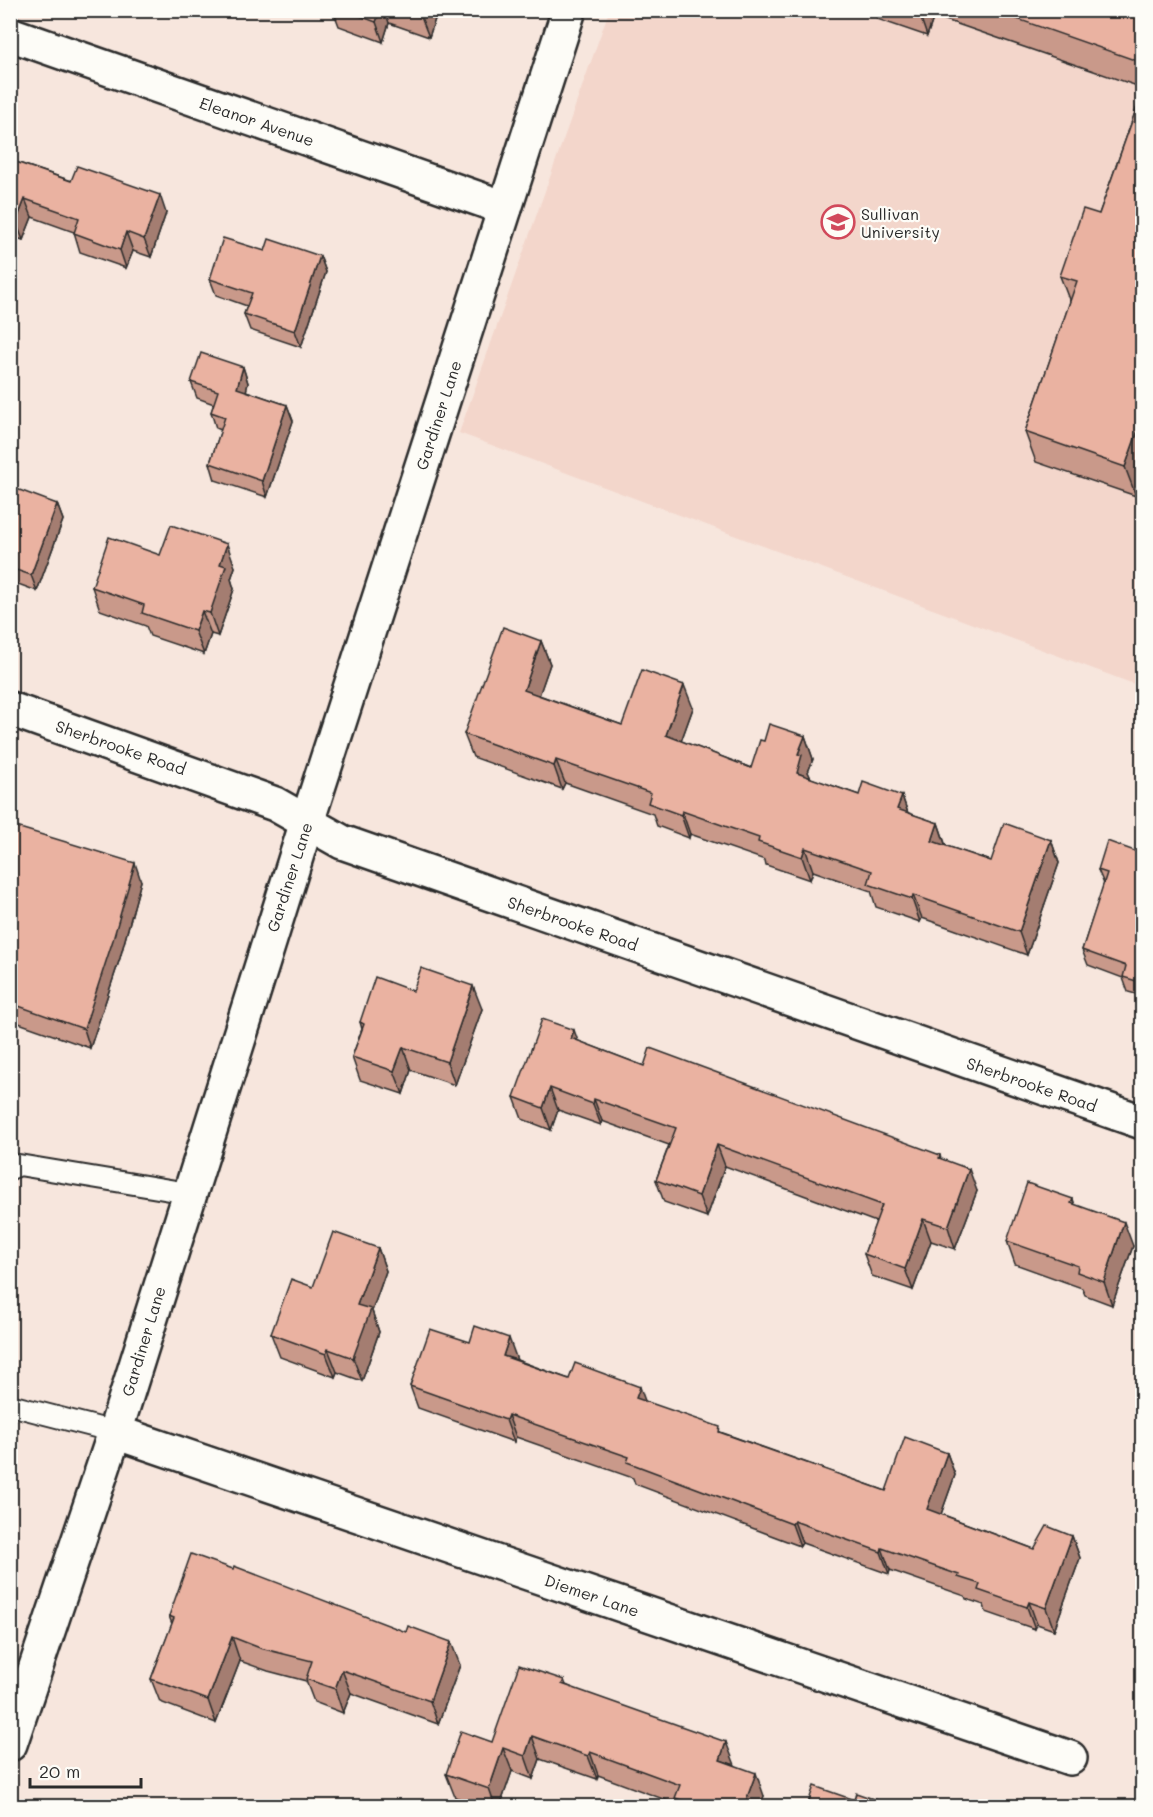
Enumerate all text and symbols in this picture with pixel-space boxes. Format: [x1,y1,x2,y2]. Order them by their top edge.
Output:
street label: Eleanor Avenue [197,92,317,150]
place label: Sullivan University [861,203,940,242]
school or university icon: Sullivan University [820,204,856,240]
street label: Gardiner Lane [410,358,466,472]
street label: Sherbrooke Road [53,715,189,779]
street label: Gardiner Lane [261,820,317,934]
street label: Sherbrooke Road [505,891,641,955]
street label: Sherbrooke Road [964,1052,1100,1116]
street label: Gardiner Lane [116,1283,170,1399]
street label: Diemer Lane [542,1569,642,1621]
scale bar [30,1751,141,1789]
text: 20 m [39,1759,80,1783]

